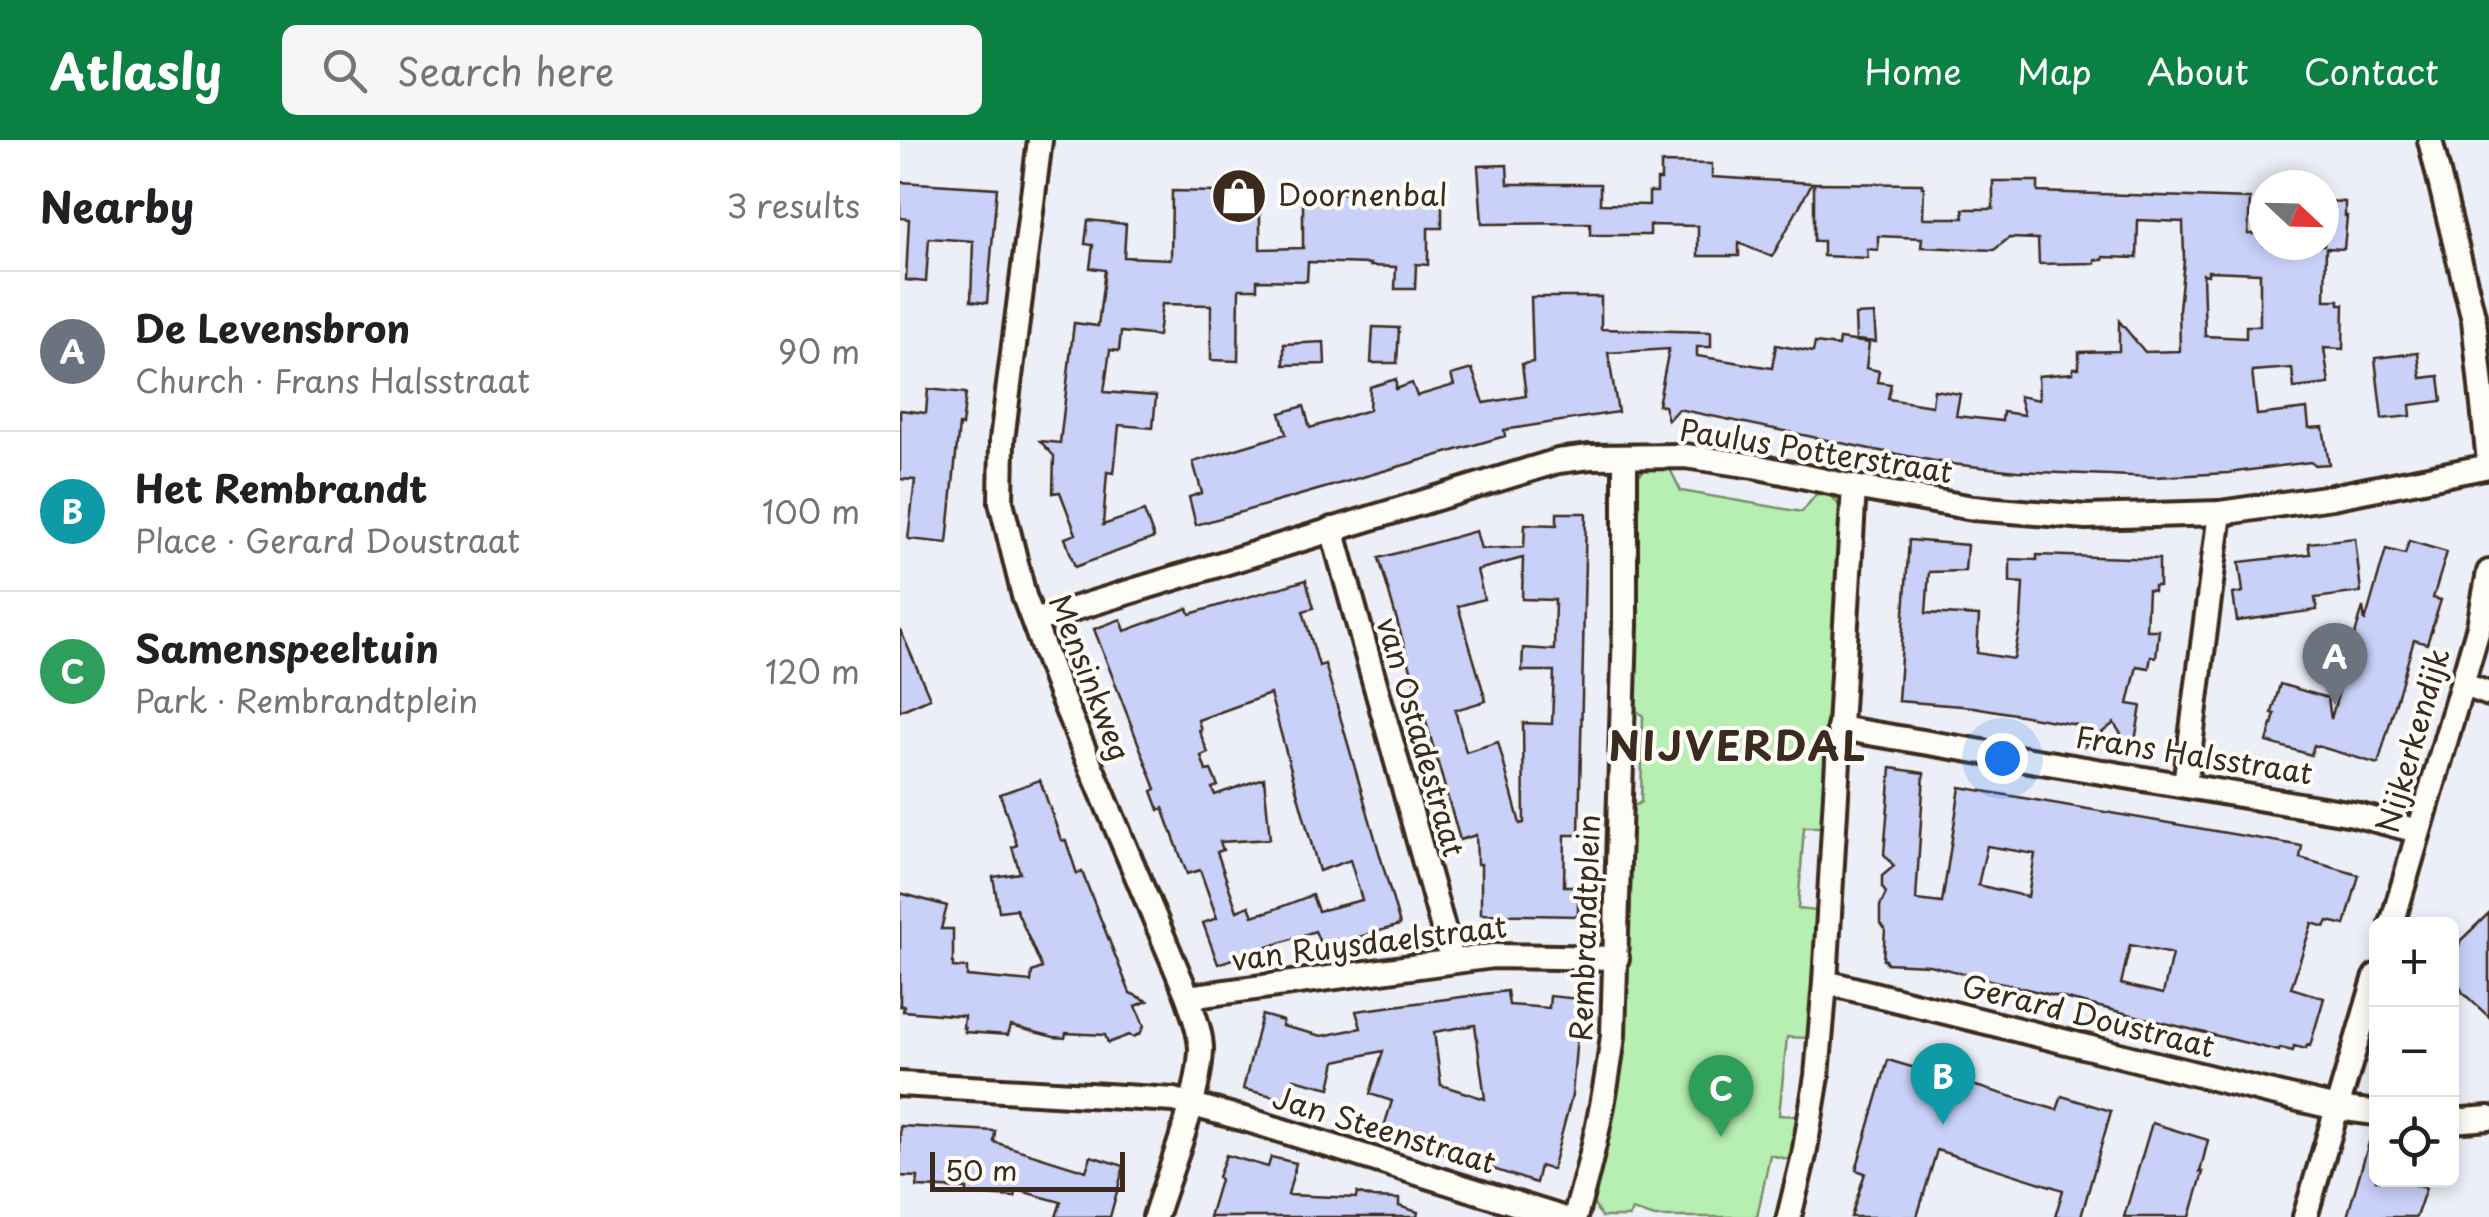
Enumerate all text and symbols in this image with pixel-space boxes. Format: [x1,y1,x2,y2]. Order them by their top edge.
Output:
search box [282,25,982,115]
text: Atlasly [50,34,222,106]
text: Search here [397,42,614,99]
icon: search [317,43,372,98]
text: Home [1865,44,1962,97]
text: Map [2017,44,2092,97]
text: About [2147,44,2249,97]
text: Contact [2304,44,2439,97]
shop icon: Doornenbal [1209,166,1269,226]
north arrow [2249,170,2339,260]
place label: Doornenbal [1278,171,1447,216]
text: Nearby [40,174,194,237]
text: 3 results [726,181,860,229]
text: De Levensbron [135,299,410,356]
text: A [60,327,85,375]
text: 90 m [778,327,860,375]
text: Church · Frans Halsstraat [135,356,530,404]
street label: Paulus Potterstraat [1677,406,1956,493]
text: Het Rembrandt [135,459,428,516]
text: B [62,487,83,535]
text: 100 m [762,487,860,535]
text: Place · Gerard Doustraat [135,516,520,564]
street label: Mensinkweg [1039,587,1144,767]
street label: van Ostadestraat [1367,611,1478,861]
text: Samenspeeltuin [135,619,439,676]
pin: A [2302,622,2368,705]
street label: Nijkerkendijk [2364,642,2460,838]
text: C [60,647,85,695]
text: 120 m [765,647,860,695]
text: Park · Rembrandtplein [135,676,478,724]
street label: Frans Halsstraat [2073,713,2316,794]
district label: NIJVERDAL [1608,714,1868,775]
your location [1977,733,2028,784]
street label: Rembrandtplein [1557,814,1610,1042]
street label: van Ruysdaelstraat [1228,902,1509,981]
map controls [2369,917,2459,1187]
button: + [2369,917,2459,1007]
street label: Gerard Doustraat [1958,961,2220,1068]
button: − [2369,1007,2459,1097]
pin: B [1910,1042,1976,1125]
pin: C [1688,1054,1754,1137]
street label: Jan Steenstraat [1268,1073,1502,1184]
button: locate [2369,1097,2459,1187]
scale bar [930,1147,1125,1192]
text: 50 m [945,1148,1018,1191]

